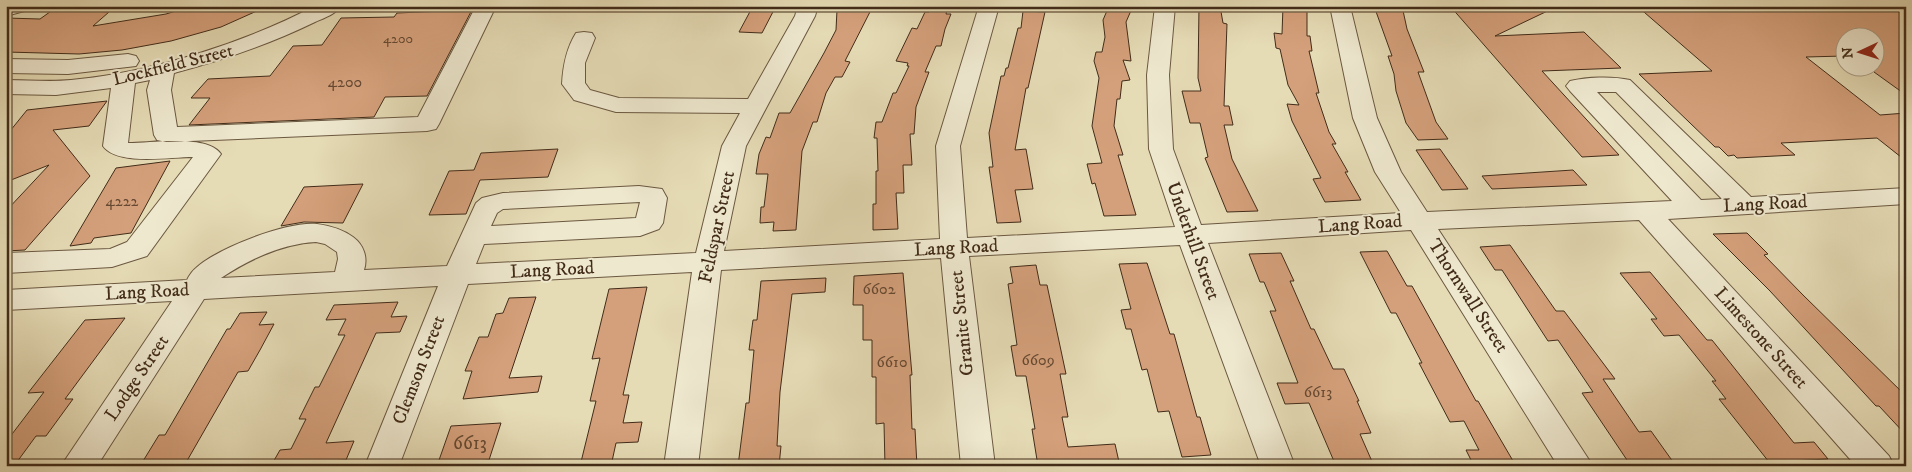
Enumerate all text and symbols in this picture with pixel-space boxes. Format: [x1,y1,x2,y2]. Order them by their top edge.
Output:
north arrow [1834,28,1884,78]
house number: 4200 [383,30,413,48]
street label: Lockfield Street [110,39,236,91]
text: N [1839,46,1857,59]
house number: 4200 [328,72,362,92]
street label: Feldspar Street [694,169,740,285]
street label: Underhill Street [1161,179,1225,303]
street label: Lang Road [1722,190,1808,218]
house number: 4222 [106,191,139,211]
street label: Lang Road [1317,210,1403,238]
street label: Lang Road [913,234,999,262]
street label: Thornwall Street [1423,235,1513,357]
street label: Lang Road [509,256,595,284]
street label: Granite Street [945,269,979,377]
street label: Lang Road [104,278,190,306]
house number: 6602 [862,279,896,299]
street label: Limestone Street [1709,282,1813,394]
street label: Clemson Street [388,312,450,428]
street label: Lodge Street [100,331,174,425]
house number: 6609 [1021,350,1055,370]
house number: 6610 [876,352,908,372]
house number: 6613 [1304,382,1332,402]
house number: 6613 [453,432,487,455]

